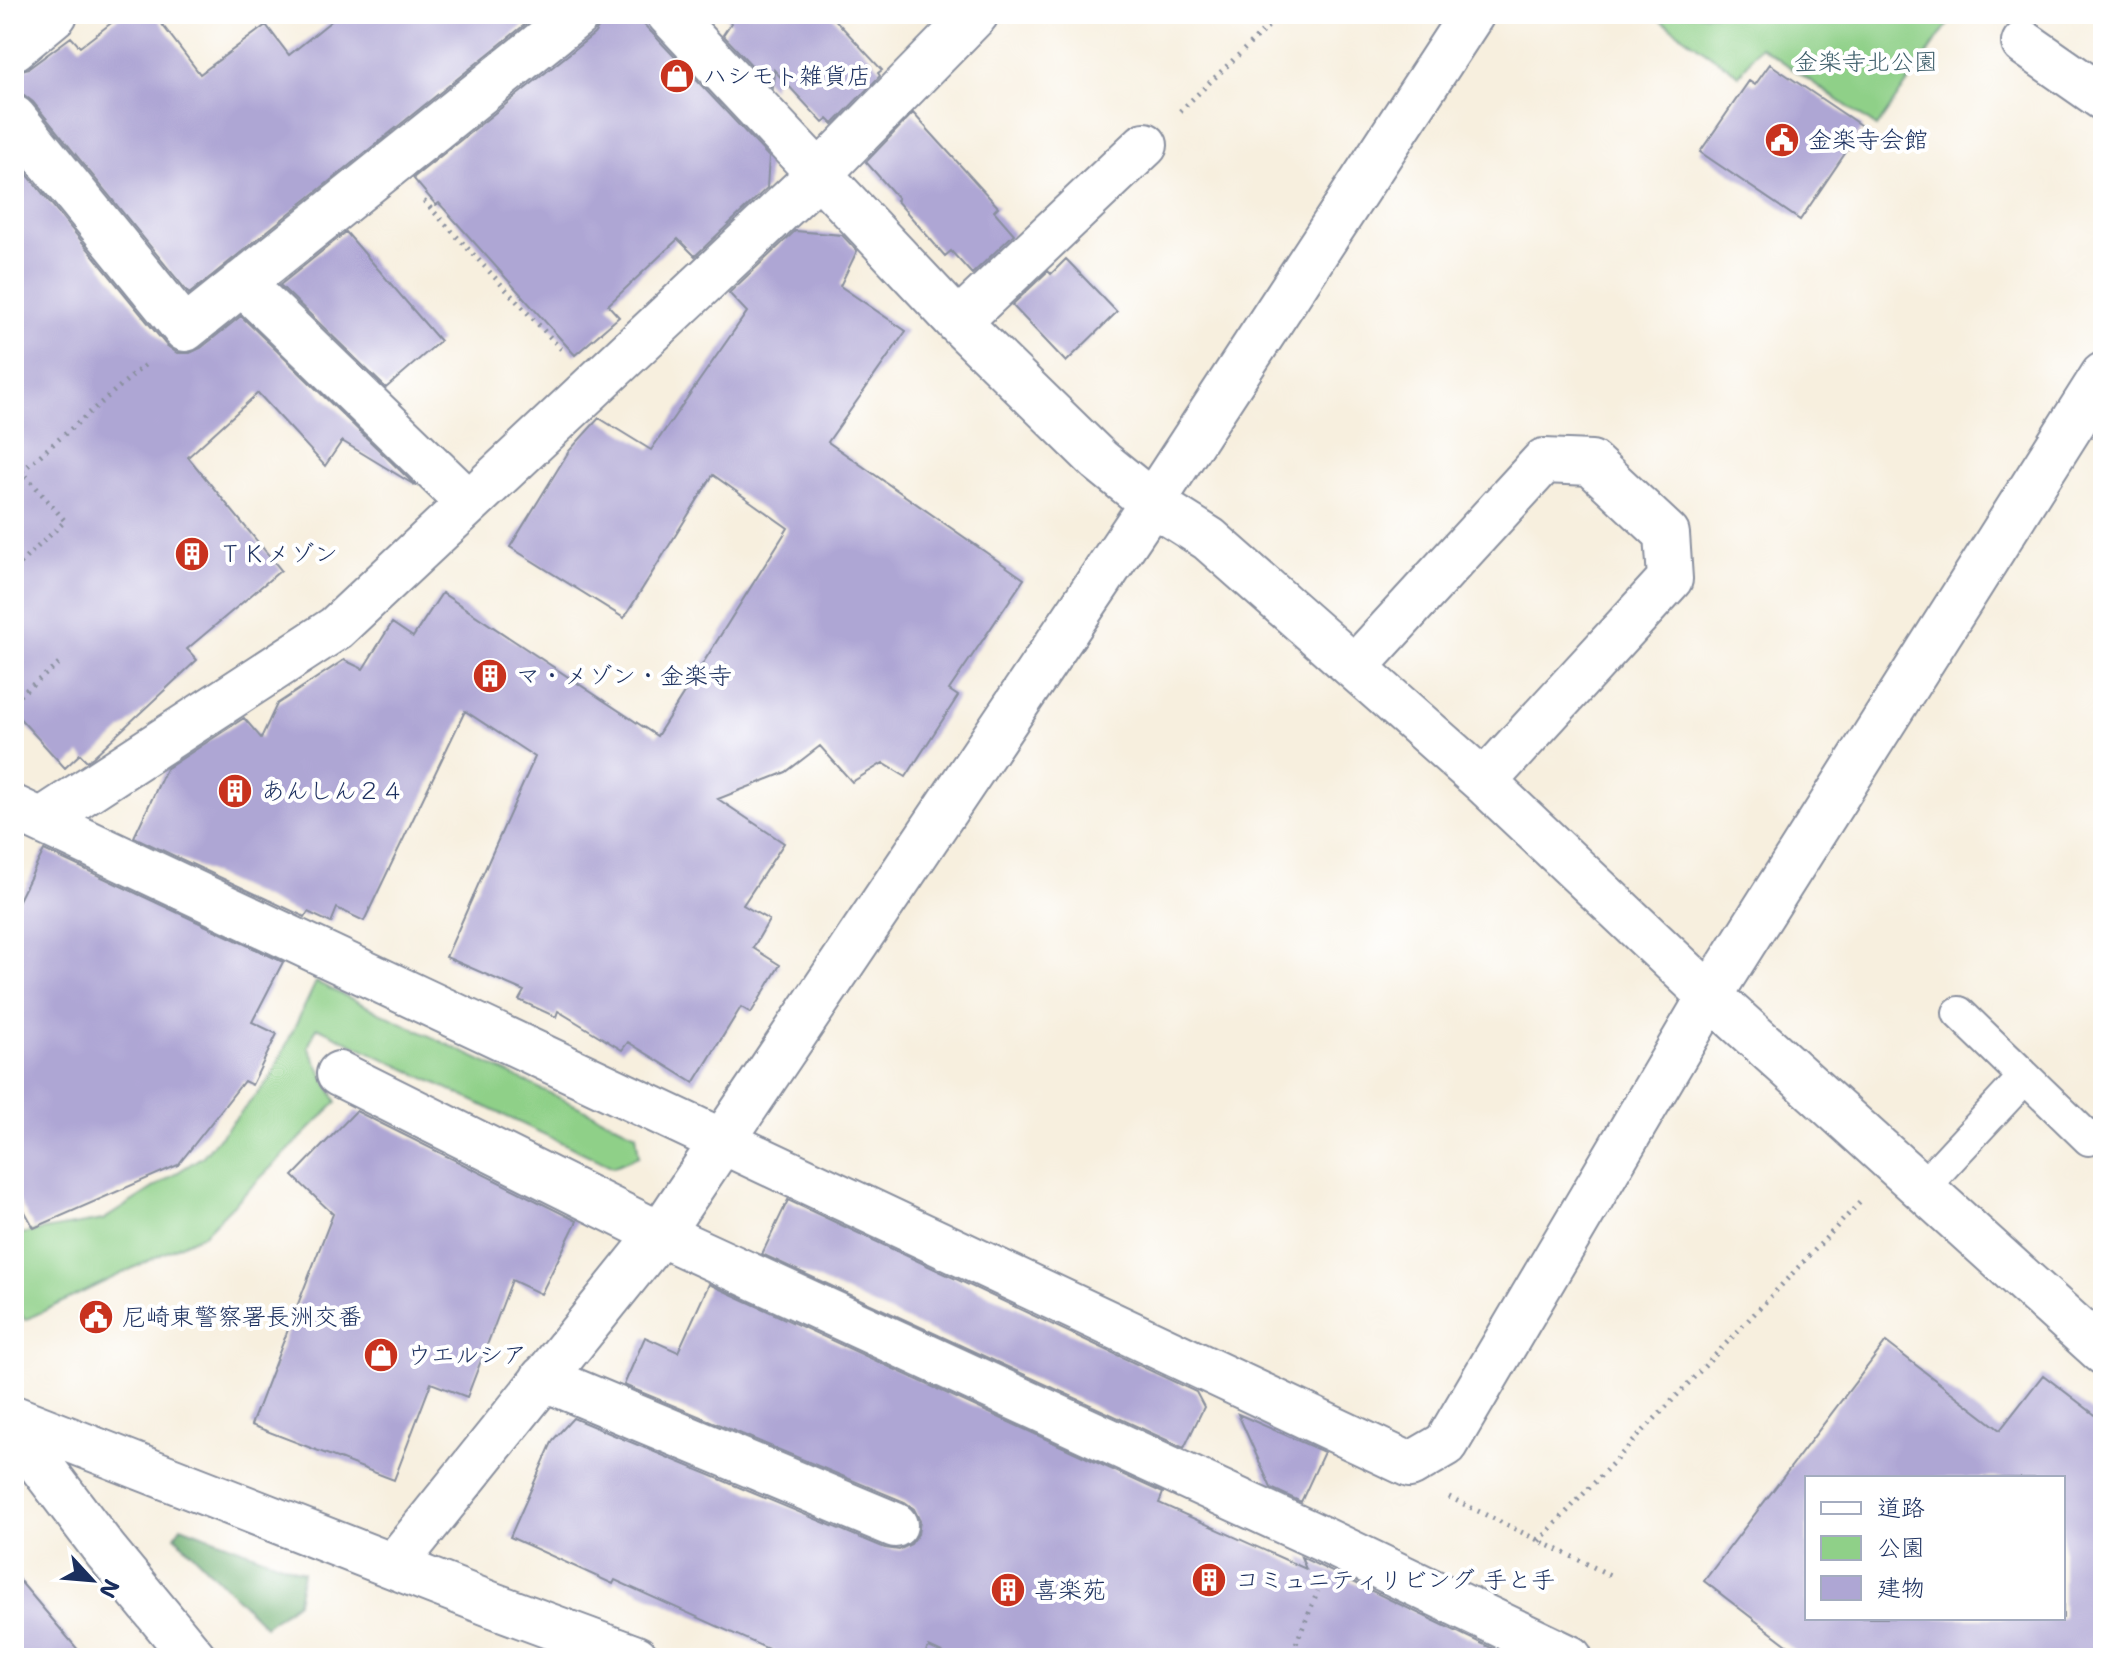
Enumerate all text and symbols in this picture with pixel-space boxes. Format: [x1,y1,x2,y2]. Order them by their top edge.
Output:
park label: 金楽寺北公園 [1794,46,1938,78]
shop icon: ハシモト雑貨店 [658,57,696,95]
place label: ハシモト雑貨店 [703,60,871,92]
public building icon: 金楽寺会館 [1763,121,1801,159]
place label: 金楽寺会館 [1808,124,1928,156]
building icon: ＴＫメゾン [173,535,211,573]
place label: ＴＫメゾン [218,538,338,570]
building icon: マ・メゾン・金楽寺 [471,657,509,695]
place label: マ・メゾン・金楽寺 [516,660,732,692]
building icon: あんしん２４ [216,772,254,810]
place label: あんしん２４ [261,775,405,807]
public building icon: 尼崎東警察署長洲交番 [77,1298,115,1336]
place label: 尼崎東警察署長洲交番 [122,1301,362,1333]
shop icon: ウエルシア [362,1336,400,1374]
place label: ウエルシア [407,1339,527,1371]
legend [1805,1476,2065,1620]
text: 道路 [1877,1492,1925,1524]
text: 公園 [1877,1532,1925,1564]
north arrow [52,1540,132,1620]
building icon: コミュニティリビング 手と手 [1190,1561,1228,1599]
place label: コミュニティリビング 手と手 [1235,1564,1555,1596]
building icon: 喜楽苑 [989,1571,1027,1609]
text: 建物 [1877,1572,1925,1604]
text: N [93,1574,126,1603]
place label: 喜楽苑 [1034,1574,1106,1606]

